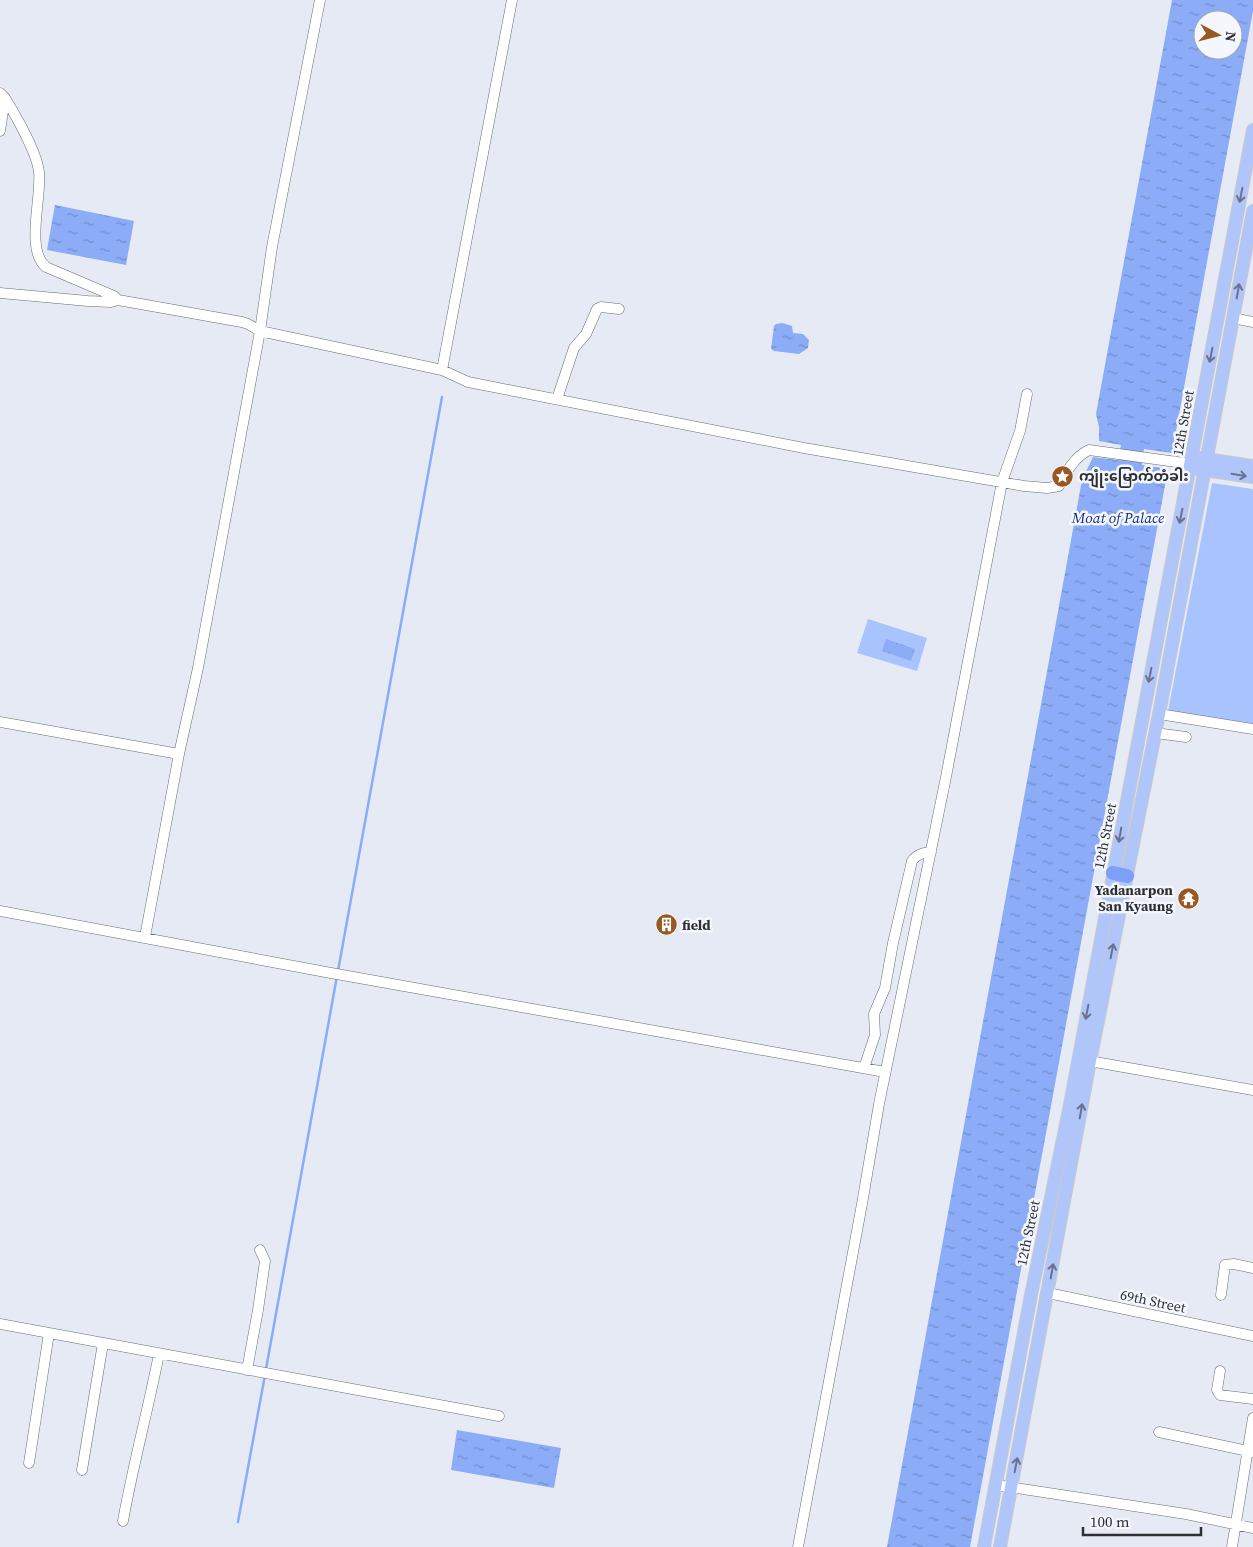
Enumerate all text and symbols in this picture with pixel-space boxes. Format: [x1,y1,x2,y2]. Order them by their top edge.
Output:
north arrow [1193,10,1243,60]
text: N [1220,30,1241,43]
one-way arrow [1235,187,1245,203]
one-way arrow [1234,283,1244,299]
one-way arrow [1205,347,1215,363]
street label: 12th Street [1167,388,1199,457]
place icon: ကျုံးမြောက်တံခါး [1051,464,1075,488]
place label: ကျုံးမြောက်တံခါး [1079,466,1189,488]
one-way arrow [1230,470,1246,480]
water label: Moat of Palace [1071,507,1164,528]
one-way arrow [1175,507,1185,523]
one-way arrow [1145,667,1154,683]
street label: 12th Street [1089,801,1121,871]
one-way arrow [1115,827,1125,843]
place label: Yadanarpon San Kyaung [1095,880,1173,916]
temple icon: Yadanarpon San Kyaung [1177,886,1201,910]
building icon: field [654,913,678,937]
place label: field [682,915,711,935]
one-way arrow [1108,944,1117,960]
one-way arrow [1082,1003,1092,1019]
one-way arrow [1077,1103,1086,1119]
street label: 12th Street [1011,1198,1045,1268]
one-way arrow [1047,1263,1057,1279]
street label: 69th Street [1118,1284,1188,1318]
one-way arrow [1011,1457,1021,1473]
scale bar [1083,1504,1200,1536]
text: 100 m [1090,1511,1130,1532]

